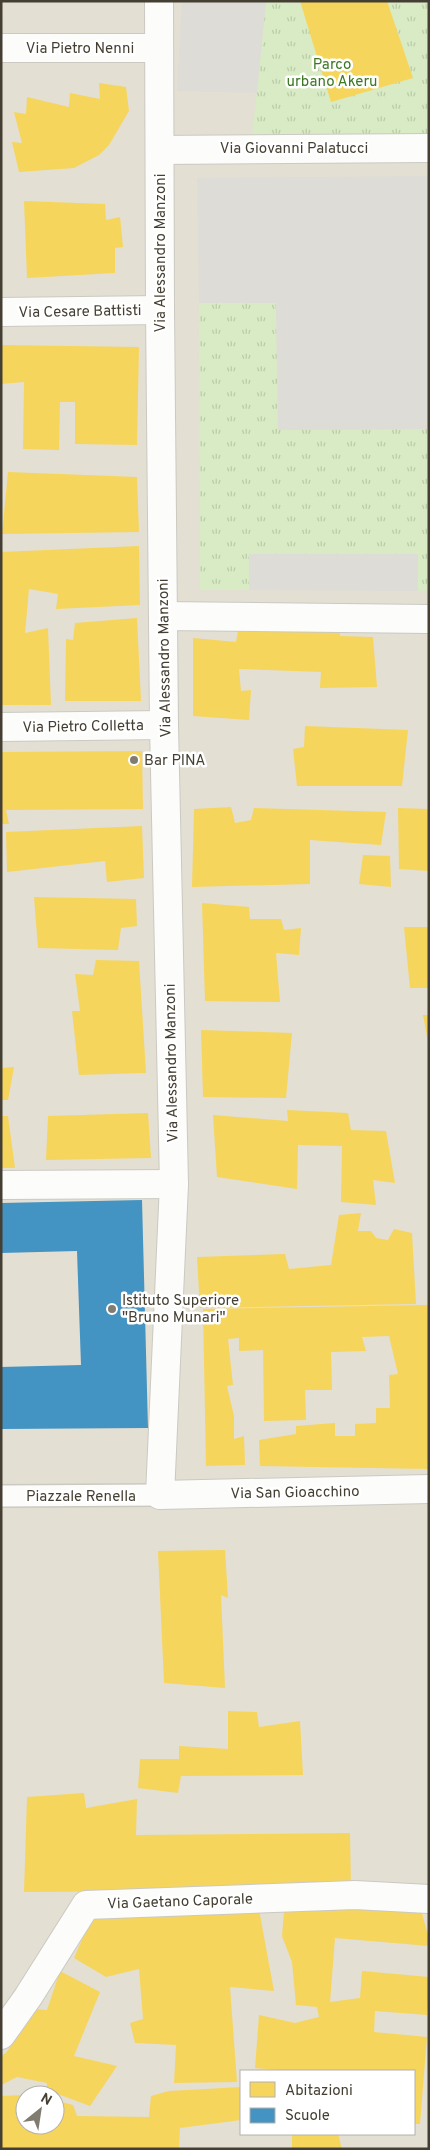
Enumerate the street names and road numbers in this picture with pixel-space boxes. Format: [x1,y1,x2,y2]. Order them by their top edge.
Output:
street label: Via Pietro Nenni [26,40,134,59]
street label: Via Giovanni Palatucci [220,140,368,159]
street label: Via Alessandro Manzoni [152,173,171,333]
street label: Via Cesare Battisti [18,302,142,323]
street label: Via Alessandro Manzoni [155,578,176,738]
street label: Via Pietro Colletta [22,717,144,738]
street label: Via Alessandro Manzoni [162,983,183,1143]
street label: Via San Gioacchino [230,1483,360,1504]
street label: Piazzale Renella [26,1488,136,1507]
street label: Via Gaetano Caporale [107,1890,253,1915]

